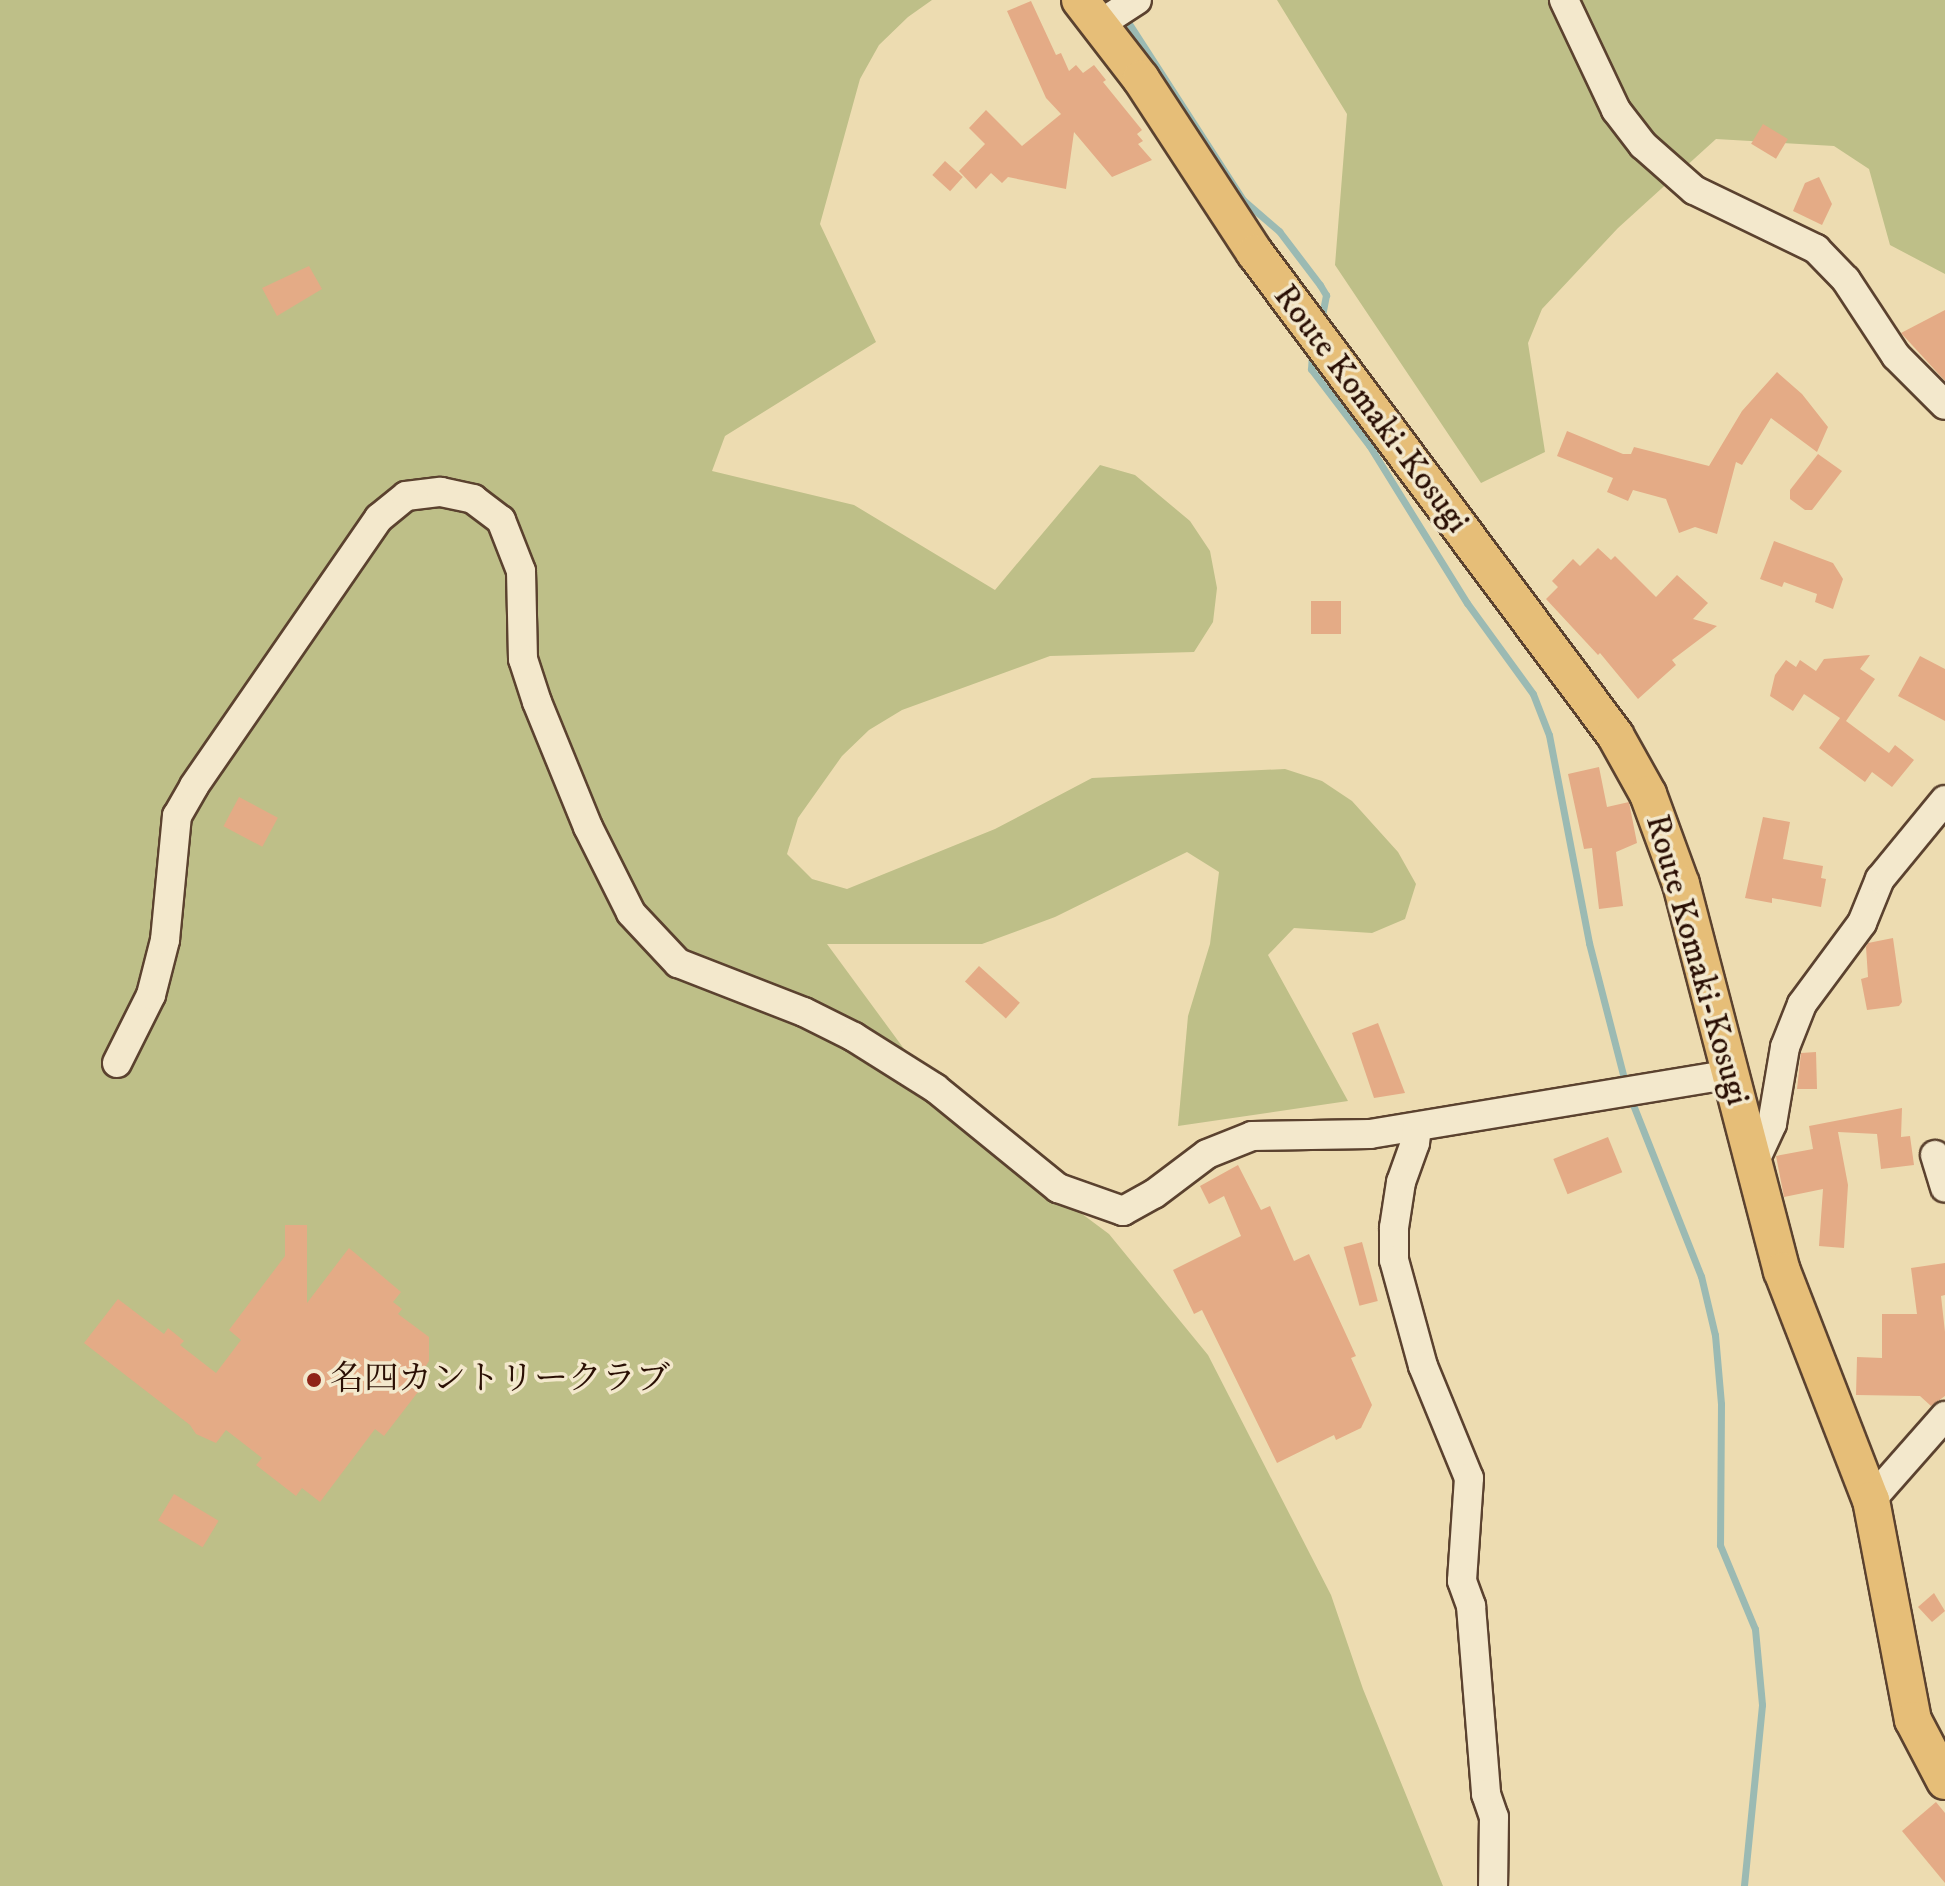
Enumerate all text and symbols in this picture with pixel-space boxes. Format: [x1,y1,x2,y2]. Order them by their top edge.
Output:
street label: Route Komaki-Kosugi [1264,277,1478,541]
street label: Route Komaki-Kosugi [1636,810,1758,1110]
place label: 名四カントリークラブ [330,1360,670,1400]
marker: 名四カントリークラブ [305,1371,323,1389]

